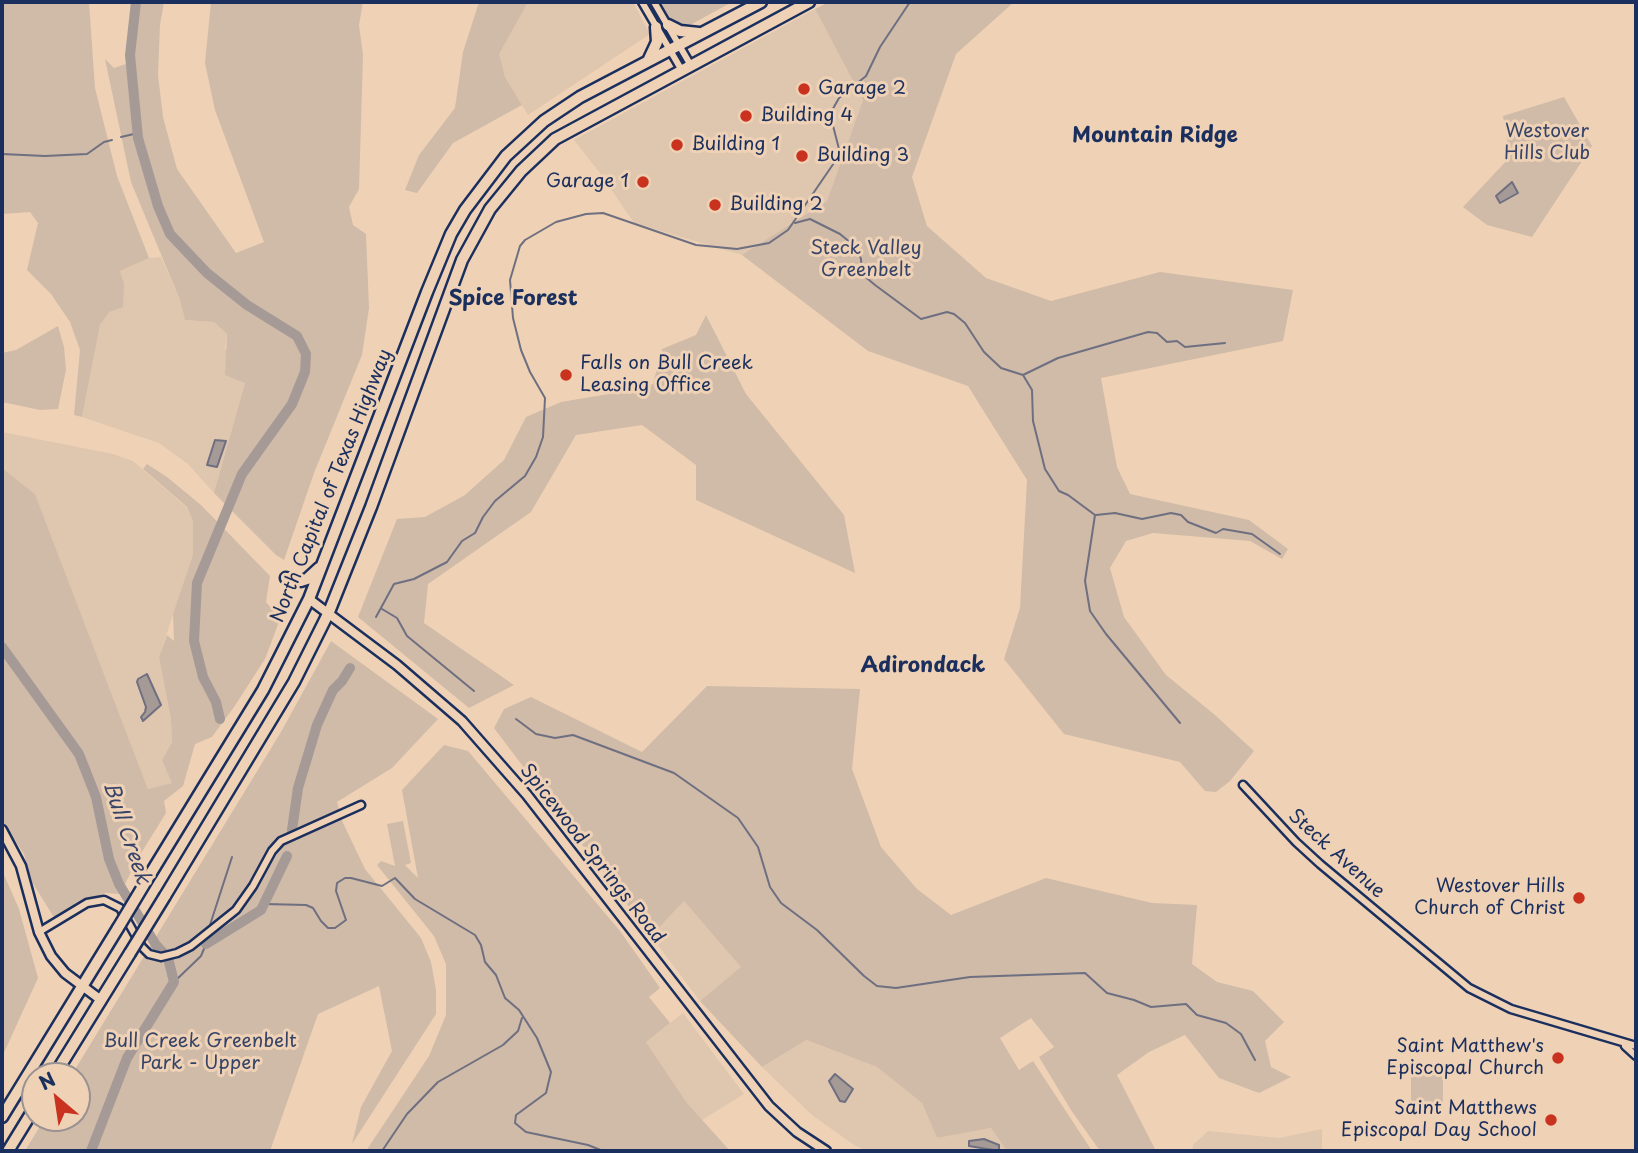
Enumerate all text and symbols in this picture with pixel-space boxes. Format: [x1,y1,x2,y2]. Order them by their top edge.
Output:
place label: Garage 2 [818,78,906,100]
marker: Garage 2 [796,81,812,97]
place label: Building 4 [760,105,853,127]
marker: Building 4 [738,108,754,124]
park label: Westover Hills Club [1504,121,1590,165]
district label: Mountain Ridge [1072,123,1238,149]
place label: Building 1 [691,134,780,156]
marker: Building 1 [669,137,685,153]
place label: Building 3 [816,145,909,167]
marker: Building 3 [794,148,810,164]
place label: Garage 1 [546,171,629,193]
marker: Garage 1 [635,174,651,190]
place label: Building 2 [729,194,823,216]
marker: Building 2 [707,197,723,213]
park label: Steck Valley Greenbelt [810,238,922,282]
district label: Spice Forest [448,286,578,312]
street label: North Capital of Texas Highway [267,346,397,626]
place label: Falls on Bull Creek Leasing Office [580,353,753,397]
marker: Falls on Bull Creek Leasing Office [558,367,574,383]
district label: Adirondack [861,653,985,679]
street label: Spicewood Springs Road [515,760,669,948]
water label: Bull Creek [97,778,155,888]
street label: Steck Avenue [1283,805,1389,903]
place label: Westover Hills Church of Christ [1414,876,1565,920]
marker: Westover Hills Church of Christ [1571,890,1587,906]
park label: Bull Creek Greenbelt Park - Upper [103,1031,297,1075]
place label: Saint Matthew's Episcopal Church [1386,1036,1544,1080]
marker: Saint Matthew's Episcopal Church [1550,1050,1566,1066]
north arrow [21,1062,91,1132]
text: N [33,1064,60,1096]
place label: Saint Matthews Episcopal Day School [1341,1098,1537,1142]
marker: Saint Matthews Episcopal Day School [1543,1112,1559,1128]

